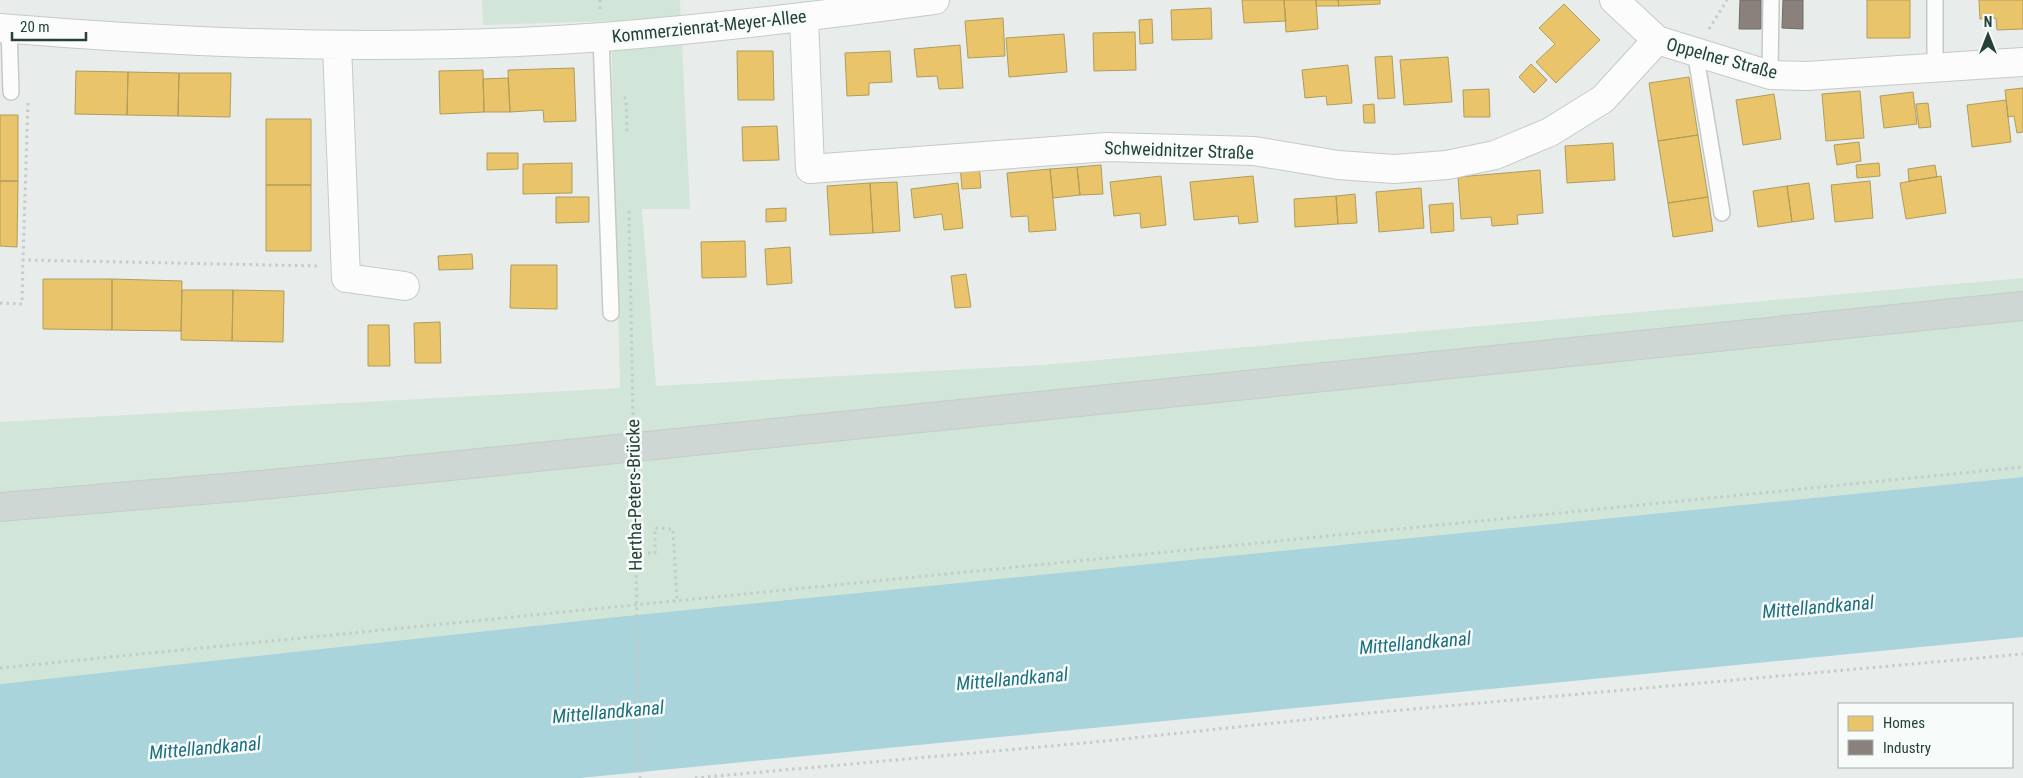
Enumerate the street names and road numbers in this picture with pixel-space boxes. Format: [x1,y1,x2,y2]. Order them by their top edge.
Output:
street label: Kommerzienrat-Meyer-Allee [611,5,807,47]
street label: Oppelner Straße [1664,33,1780,83]
street label: Schweidnitzer Straße [1104,137,1254,163]
street label: Hertha-Peters-Brücke [622,419,646,571]

